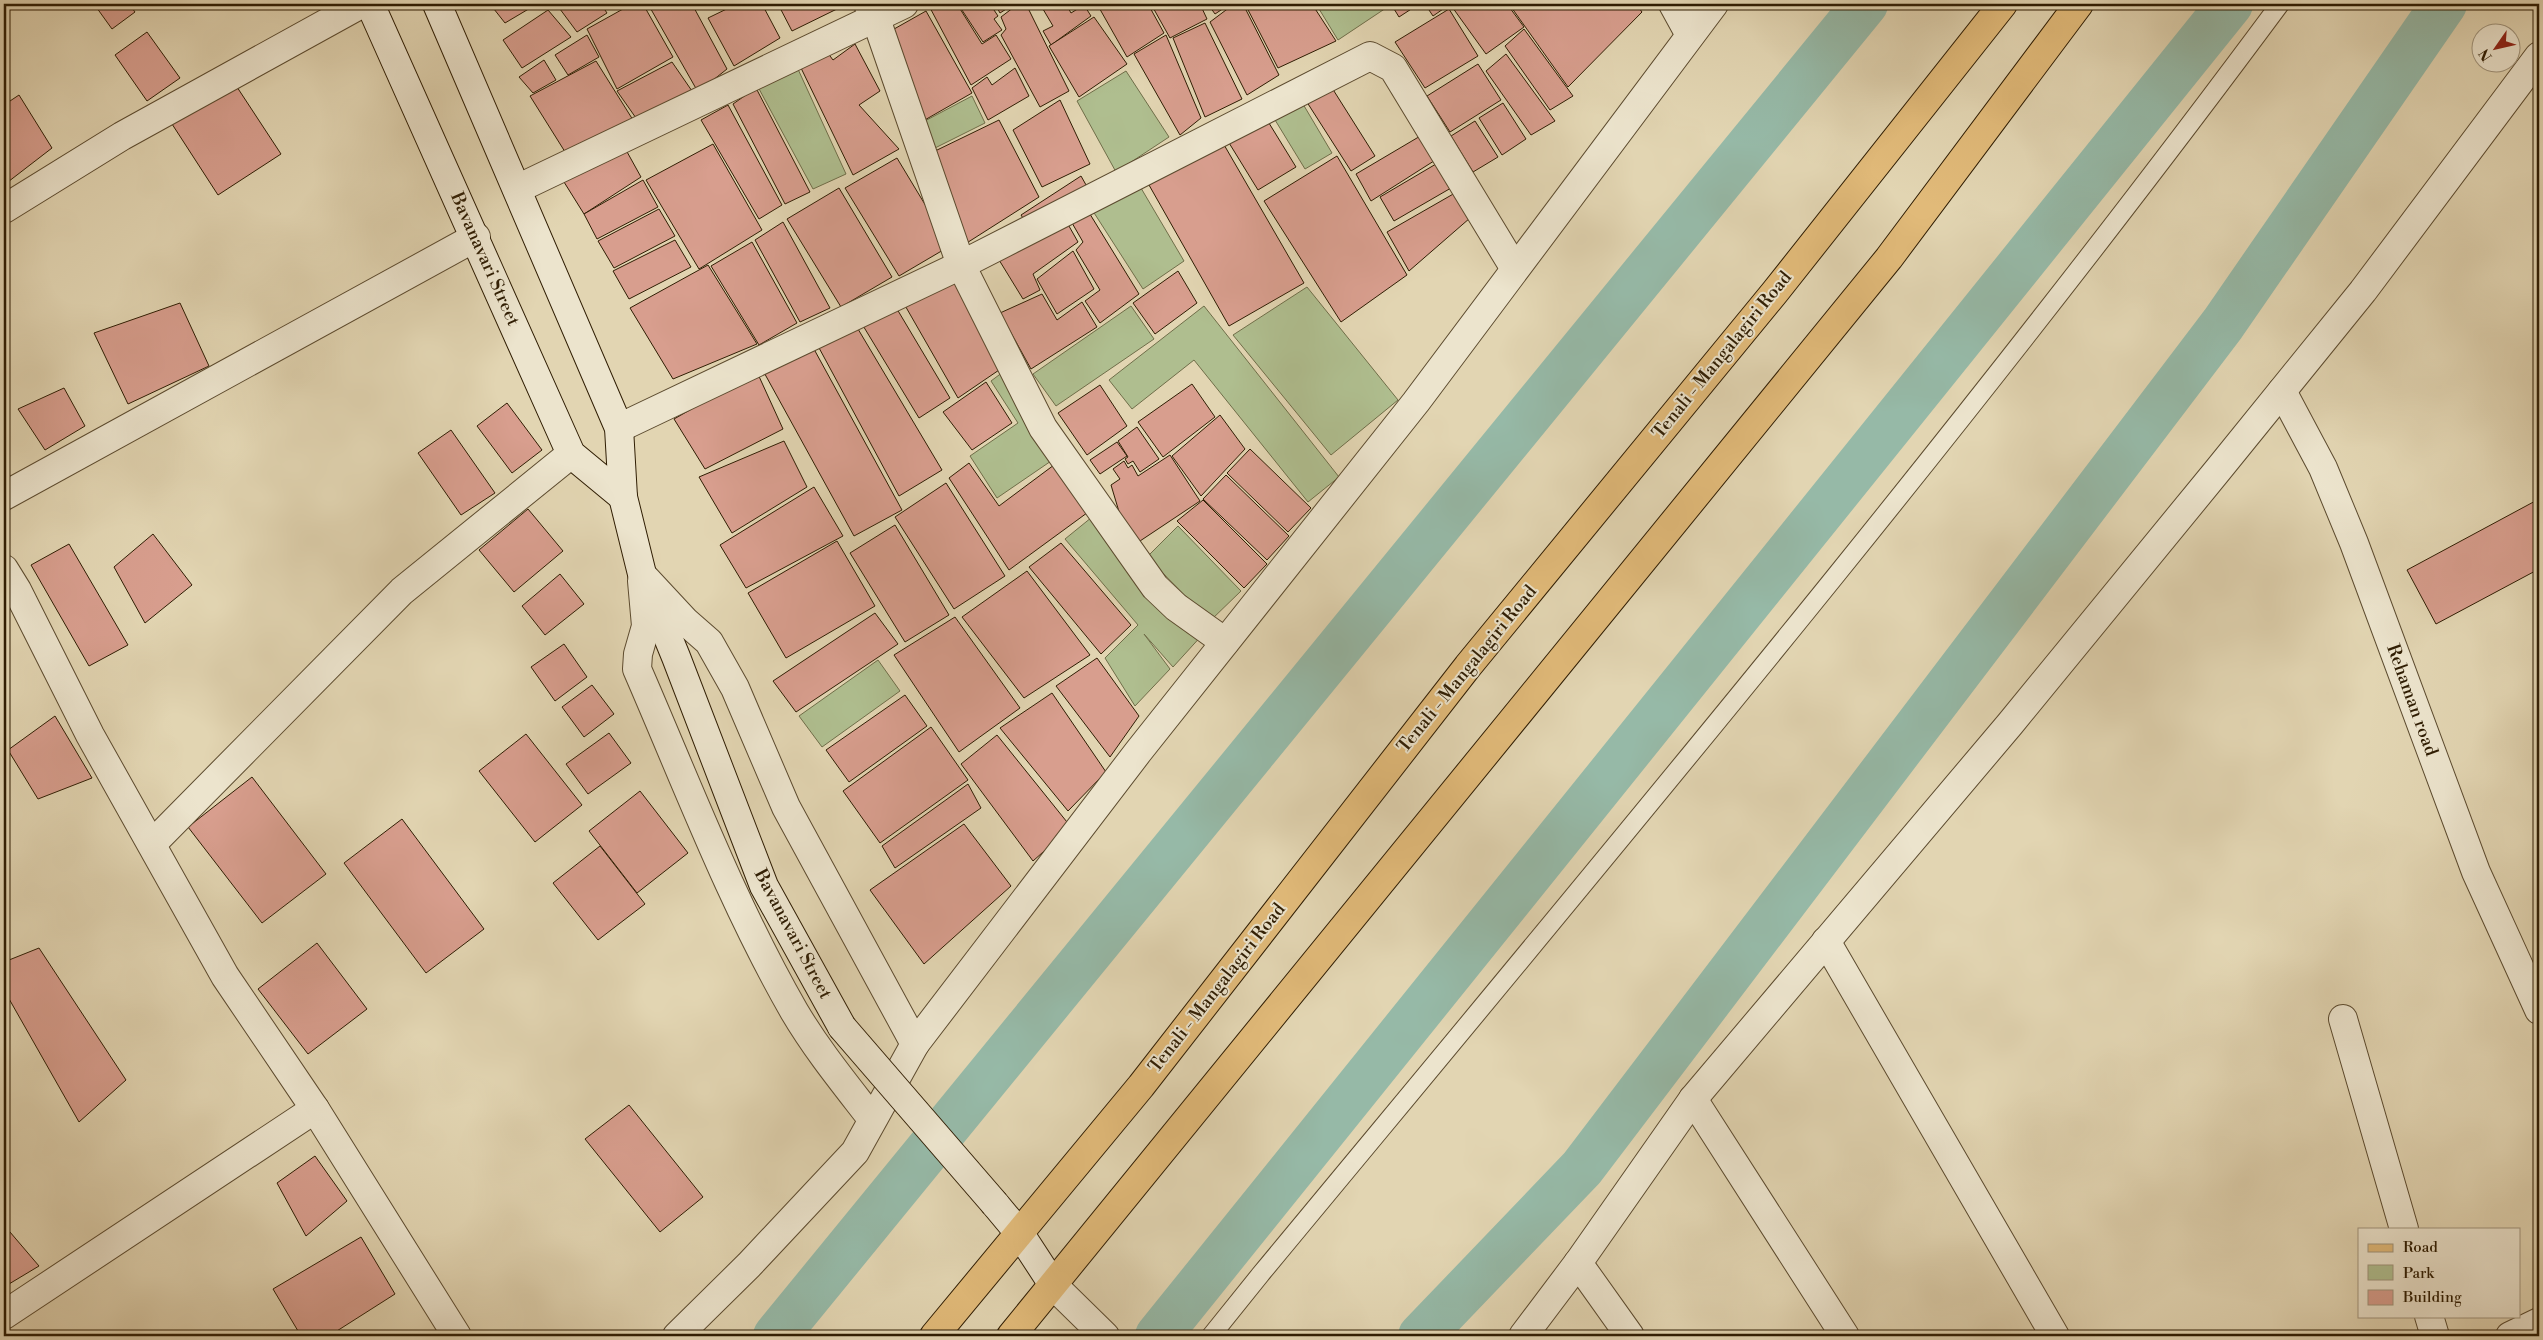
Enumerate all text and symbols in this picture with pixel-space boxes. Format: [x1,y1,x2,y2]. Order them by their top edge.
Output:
north arrow [2470,22,2520,72]
text: N [2475,45,2497,64]
street label: Bavanavari Street [445,188,525,330]
street label: Tenali - Mangalagiri Road [1647,266,1797,444]
street label: Tenali - Mangalagiri Road [1392,580,1542,758]
street label: Rehaman road [2381,641,2443,760]
street label: Bavanavari Street [749,864,837,1004]
street label: Tenali - Mangalagiri Road [1144,898,1291,1077]
legend [2358,1228,2520,1318]
text: Road [2403,1238,2438,1257]
text: Park [2403,1264,2435,1283]
text: Building [2402,1288,2462,1307]

